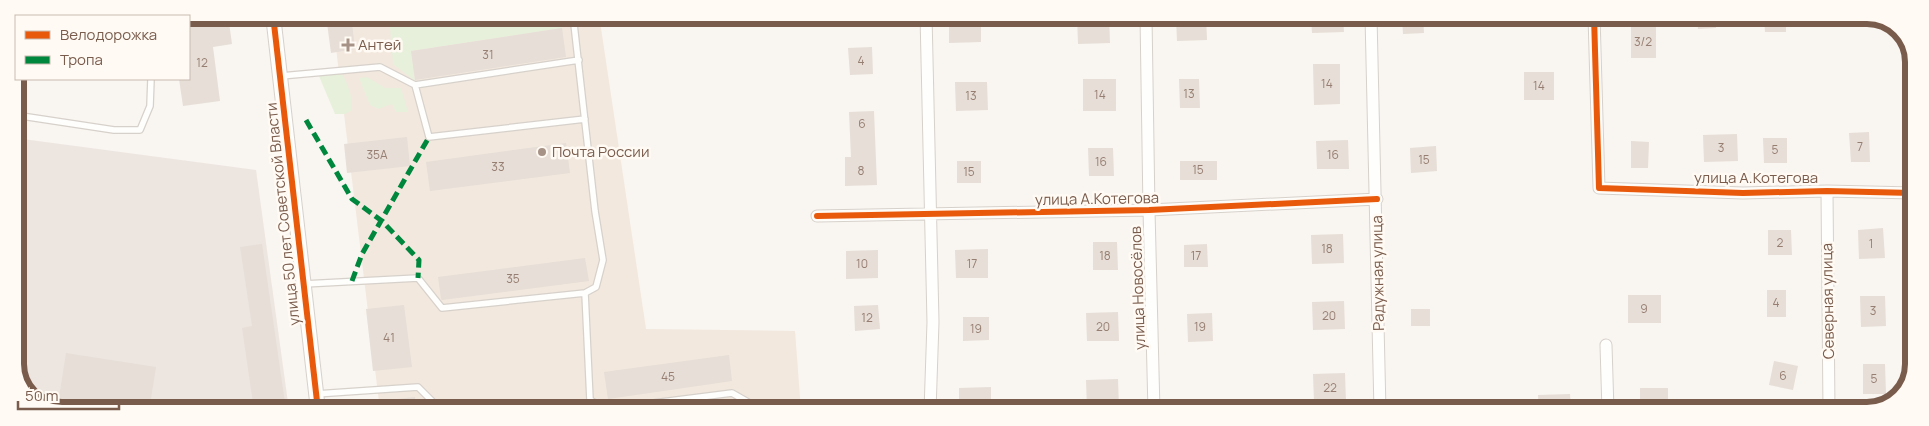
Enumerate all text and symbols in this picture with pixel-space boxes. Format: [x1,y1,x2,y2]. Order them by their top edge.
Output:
legend [15,15,190,80]
text: Велодорожка [60,24,157,45]
house number: 3/2 [1634,33,1652,50]
place label: Антей [358,34,401,55]
marker: Антей [342,39,354,51]
house number: 31 [482,46,494,63]
text: Тропа [60,49,103,70]
house number: 4 [857,52,865,69]
house number: 12 [196,54,208,71]
house number: 14 [1321,75,1333,92]
house number: 14 [1533,77,1545,94]
house number: 13 [1183,85,1195,102]
house number: 14 [1094,86,1106,103]
house number: 13 [965,87,977,104]
street label: улица 50 лет Советской Власти [260,101,305,327]
house number: 6 [858,115,866,132]
house number: 7 [1857,138,1863,155]
house number: 3 [1718,139,1724,156]
place label: Почта России [552,141,649,162]
house number: 5 [1772,141,1779,158]
house number: 35А [366,146,388,163]
marker: Почта России [536,146,548,158]
house number: 16 [1327,146,1339,163]
house number: 15 [1418,151,1430,168]
house number: 16 [1095,153,1107,170]
house number: 33 [491,158,505,175]
house number: 15 [1192,161,1204,178]
house number: 8 [858,162,865,179]
house number: 15 [963,163,975,180]
street label: улица А.Котегова [1694,167,1818,188]
street label: улица А.Котегова [1035,187,1159,210]
street label: Радужная улица [1366,215,1389,331]
street label: улица Новосёлов [1125,226,1150,350]
house number: 2 [1777,234,1784,251]
house number: 1 [1869,235,1873,252]
house number: 18 [1321,240,1333,257]
street label: Северная улица [1816,243,1839,359]
house number: 18 [1099,247,1111,264]
house number: 17 [1191,247,1201,264]
house number: 10 [856,255,868,272]
house number: 17 [967,255,977,272]
house number: 35 [506,270,520,287]
house number: 4 [1772,294,1780,311]
house number: 9 [1640,300,1648,317]
house number: 3 [1870,302,1876,319]
house number: 20 [1322,307,1336,324]
house number: 12 [861,309,873,326]
house number: 20 [1096,318,1110,335]
house number: 19 [1194,318,1206,335]
house number: 19 [970,320,982,337]
house number: 41 [383,329,395,346]
house number: 6 [1779,367,1787,384]
house number: 45 [661,368,675,385]
house number: 5 [1871,370,1878,387]
scale bar [18,378,119,410]
house number: 22 [1323,379,1337,396]
text: 50 m [25,385,59,406]

